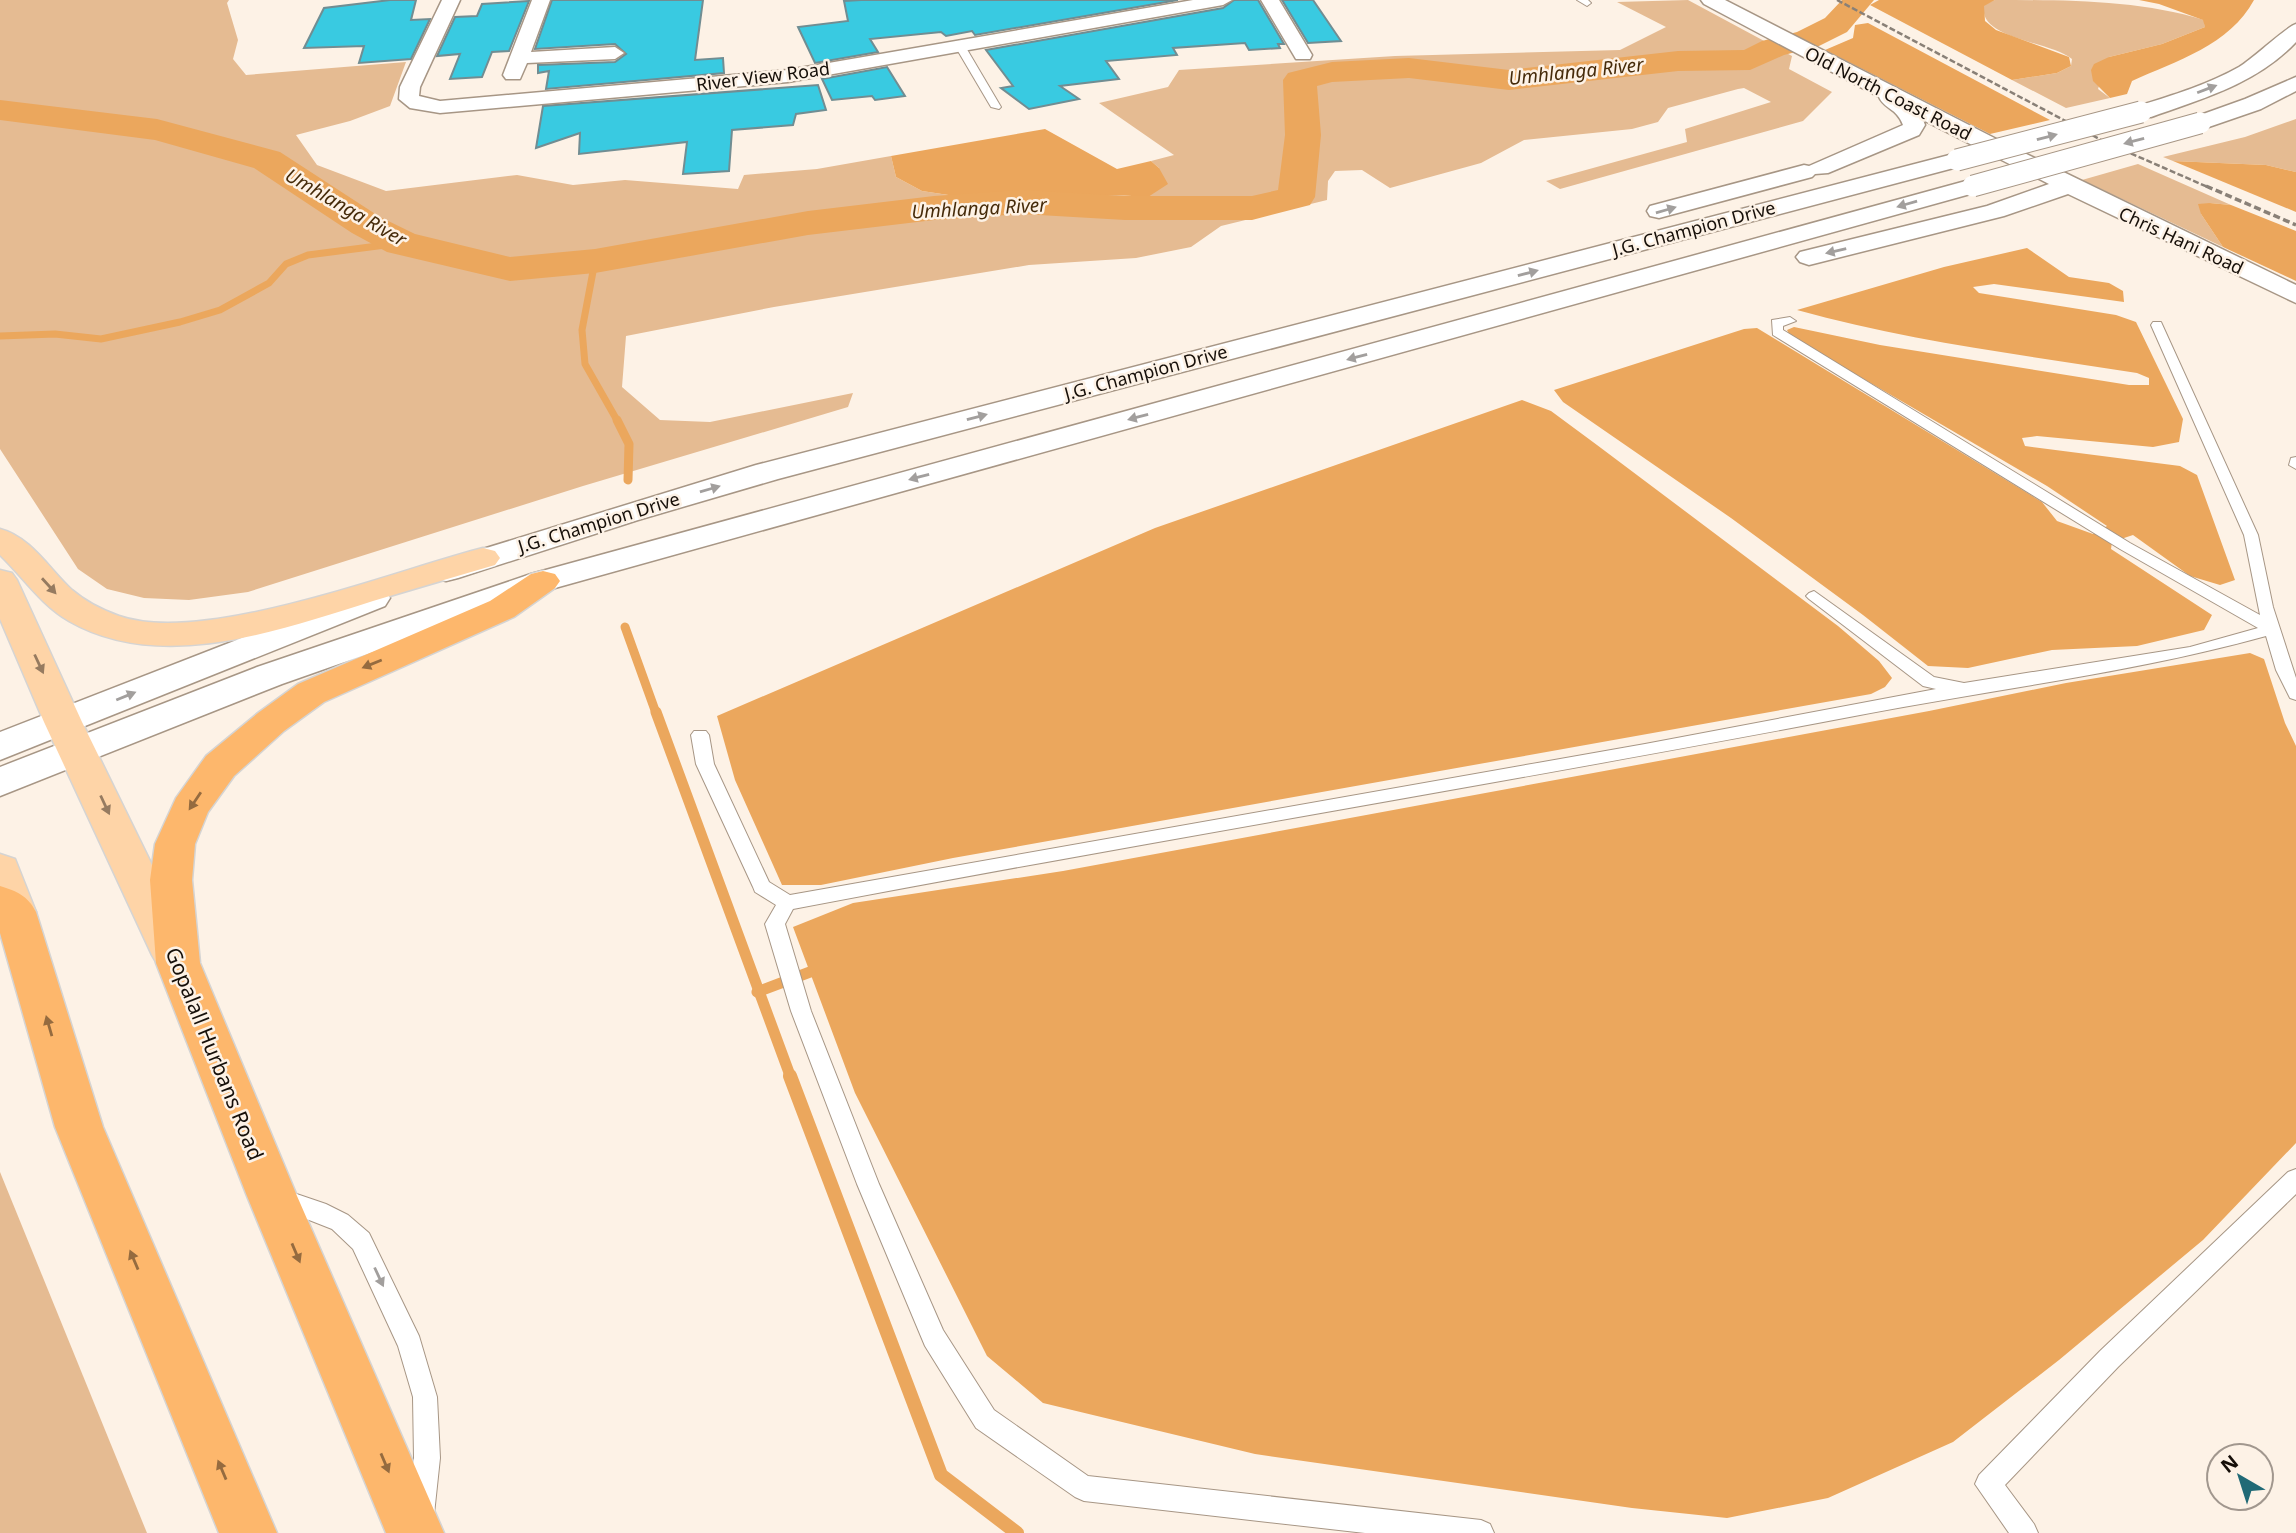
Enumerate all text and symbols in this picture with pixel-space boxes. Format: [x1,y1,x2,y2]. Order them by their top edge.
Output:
street label: Old North Coast Road [1801,41,1976,146]
water label: Umhlanga River [1507,51,1646,91]
street label: River View Road [695,56,831,96]
one-way arrow [2197,84,2218,95]
one-way arrow [2036,131,2058,142]
one-way arrow [2123,137,2144,147]
water label: Umhlanga River [281,162,412,253]
water label: Umhlanga River [911,191,1049,225]
street label: J.G. Champion Drive [1608,195,1778,262]
one-way arrow [1896,199,1918,210]
street label: Chris Hani Road [2115,201,2248,280]
one-way arrow [1655,204,1676,214]
one-way arrow [1825,246,1847,257]
one-way arrow [1518,267,1540,278]
street label: J.G. Champion Drive [1060,339,1230,406]
one-way arrow [1346,352,1368,363]
one-way arrow [966,411,988,422]
one-way arrow [1127,412,1149,423]
one-way arrow [907,472,929,483]
one-way arrow [699,483,721,494]
street label: J.G. Champion Drive [513,486,682,559]
one-way arrow [41,577,57,595]
one-way arrow [33,654,45,674]
one-way arrow [362,659,383,670]
one-way arrow [116,691,137,702]
one-way arrow [189,791,202,811]
one-way arrow [99,795,110,815]
street label: Gopalall Hurbans Road [159,943,270,1164]
one-way arrow [43,1015,53,1036]
one-way arrow [291,1243,302,1264]
one-way arrow [128,1250,139,1271]
one-way arrow [374,1267,385,1287]
north arrow [2205,1442,2275,1512]
text: N [2215,1449,2243,1479]
one-way arrow [380,1452,391,1473]
one-way arrow [216,1460,228,1480]

